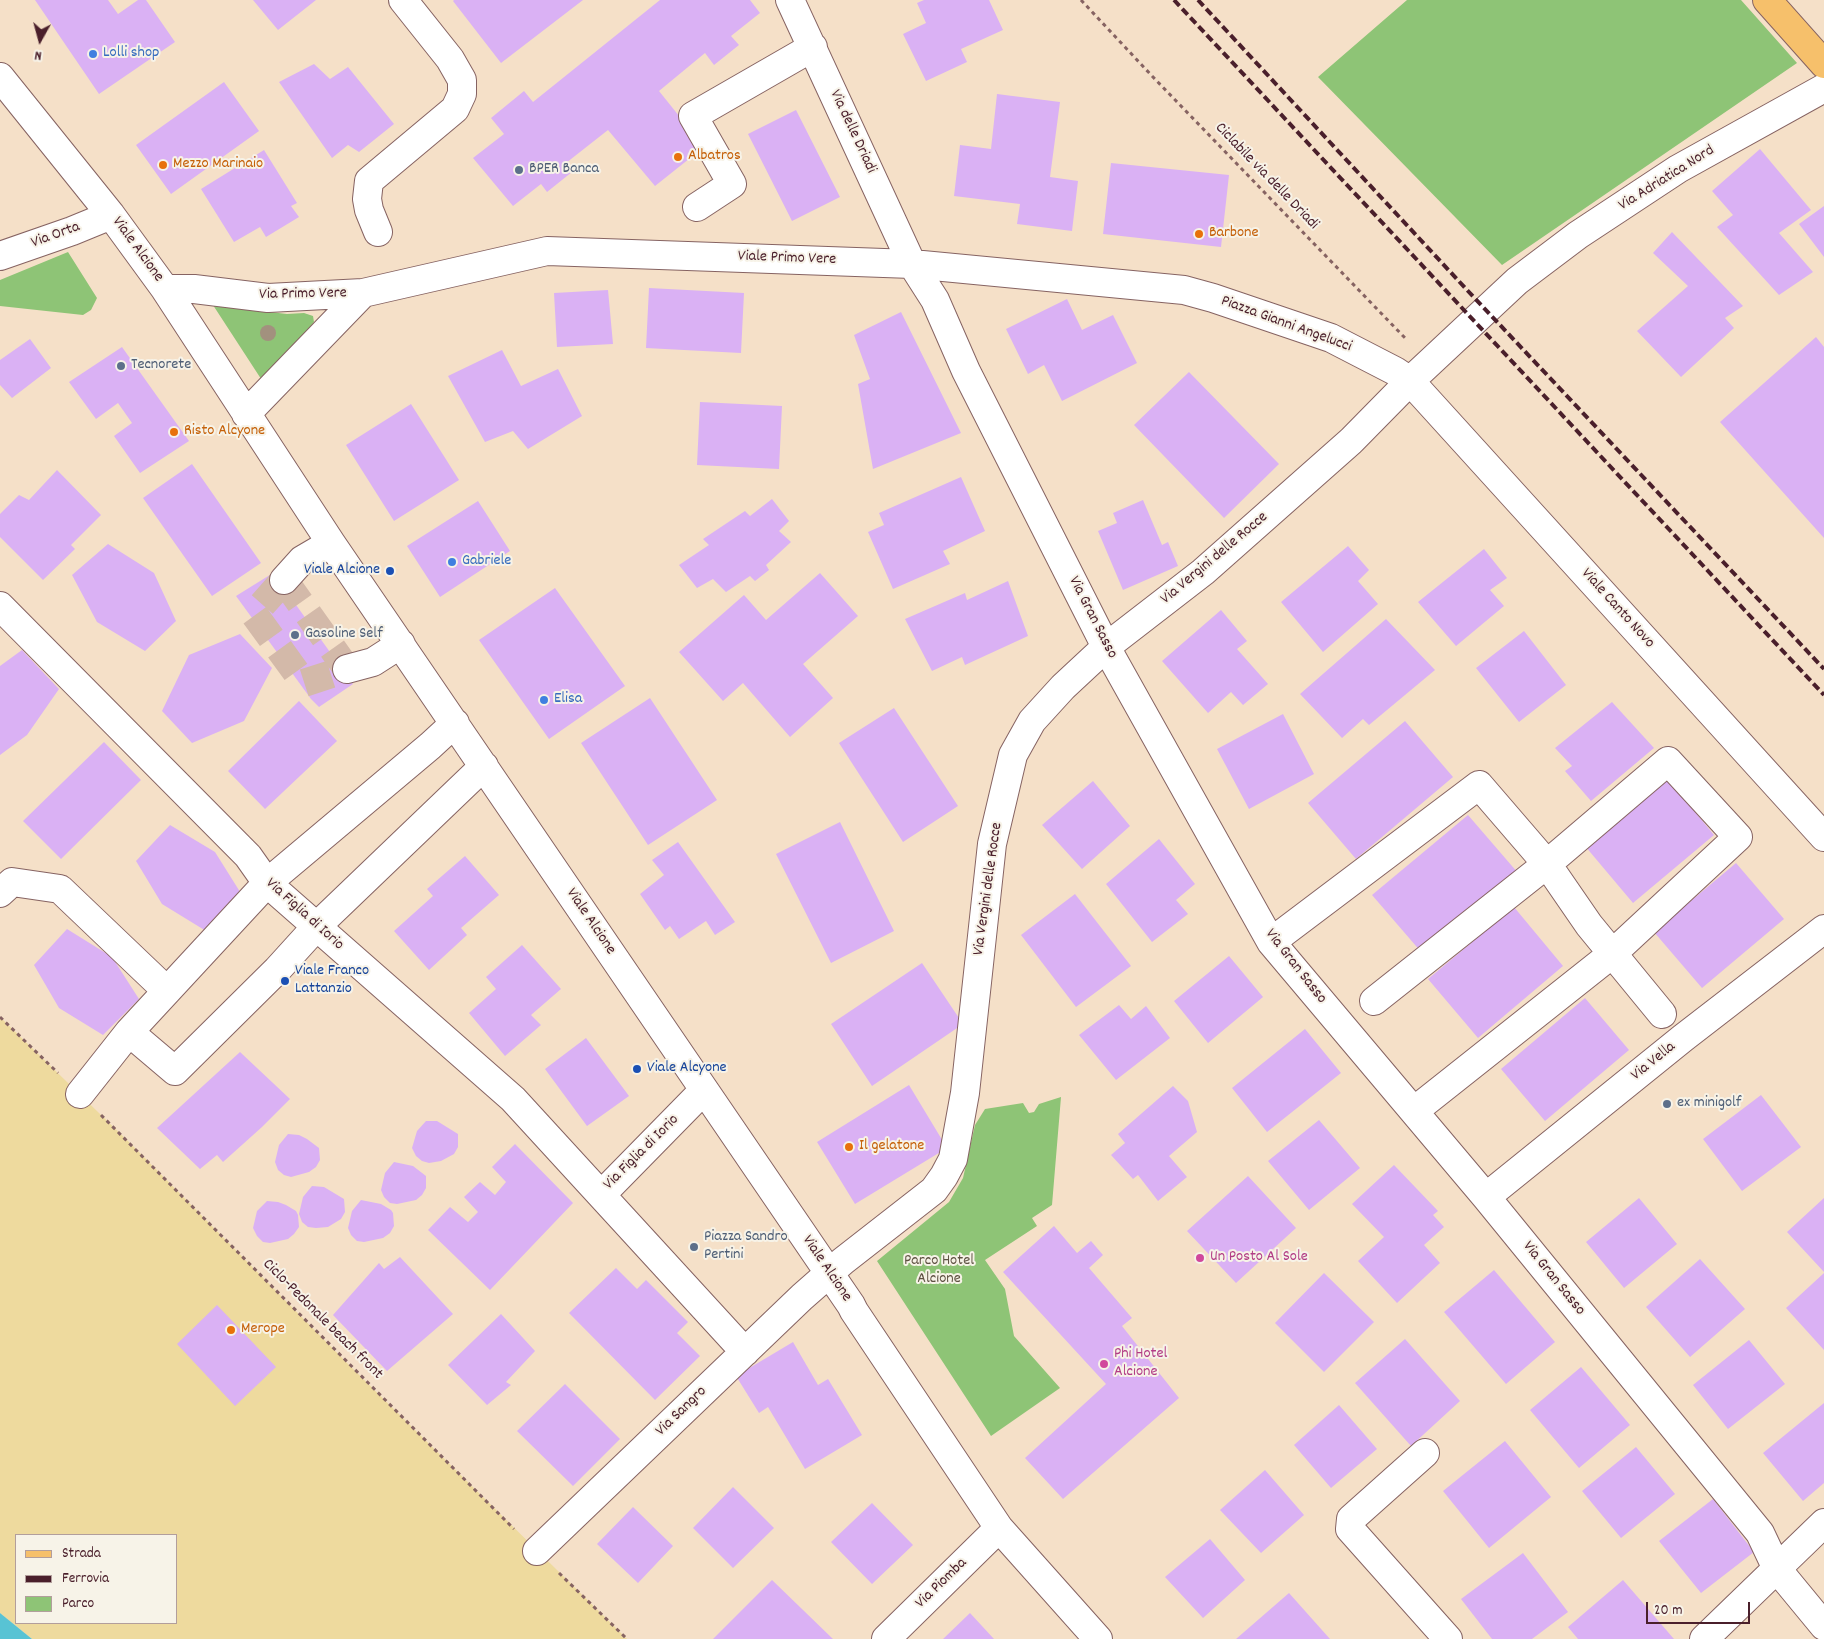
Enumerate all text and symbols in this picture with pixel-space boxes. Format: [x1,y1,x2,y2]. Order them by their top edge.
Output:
north arrow [15,15,65,65]
place label: Lolli shop [103,44,159,64]
text: N [34,45,43,65]
marker: Lolli shop [87,48,99,60]
street label: Via delle Driadi [824,87,880,177]
street label: Ciclabile via delle Driadi [1210,119,1322,235]
street label: Via Adriatica Nord [1616,142,1718,216]
place label: Albatros [688,147,741,167]
marker: Albatros [672,151,684,163]
place label: Mezzo Marinaio [173,155,263,175]
marker: Mezzo Marinaio [157,159,169,171]
place label: BPER Banca [529,160,599,180]
marker: BPER Banca [513,164,525,176]
street label: Viale Alcione [107,214,167,286]
street label: Via Orta [29,218,83,254]
place label: Barbone [1209,224,1259,244]
marker: Barbone [1193,228,1205,240]
street label: Viale Primo Vere [738,248,836,270]
street label: Via Primo Vere [259,285,347,305]
street label: Piazza Gianni Angelucci [1218,292,1354,358]
place label: Tecnorete [131,356,191,376]
marker: Tecnorete [115,360,127,372]
place label: Risto Alcyone [184,422,265,442]
marker: Risto Alcyone [168,426,180,438]
street label: Via Vergini delle Rocce [1157,509,1273,609]
place label: Gabriele [462,552,511,572]
marker: Gabriele [446,556,458,568]
place label: Viale Alcione [304,561,380,581]
marker: Viale Alcione [384,565,396,577]
street label: Viale Canto Novo [1576,565,1658,653]
street label: Via Gran Sasso [1063,574,1121,662]
place label: Gasoline Self [305,625,383,645]
marker: Gasoline Self [289,629,301,641]
place label: Elisa [554,690,582,710]
marker: Elisa [538,694,550,706]
street label: Via Vergini delle Rocce [970,821,1008,957]
street label: Via Figlia di Iorio [261,875,347,955]
street label: Viale Alcione [561,885,619,959]
street label: Via Gran Sasso [1260,926,1330,1008]
place label: Viale Franco Lattanzio [295,962,369,1000]
marker: Viale Franco Lattanzio [279,975,291,987]
street label: Via Vella [1628,1038,1680,1086]
place label: Viale Alcyone [647,1059,727,1079]
marker: Viale Alcyone [631,1063,643,1075]
place label: ex minigolf [1677,1094,1741,1114]
marker: ex minigolf [1661,1098,1673,1110]
street label: Via Figlia di Iorio [600,1111,684,1195]
place label: Il gelatone [859,1137,924,1157]
marker: Il gelatone [843,1141,855,1153]
place label: Piazza Sandro Pertini [704,1228,788,1266]
street label: Viale Alcione [797,1232,855,1306]
street label: Via Gran Sasso [1517,1238,1589,1320]
marker: Piazza Sandro Pertini [688,1241,700,1253]
place label: Un Posto Al Sole [1210,1248,1308,1268]
park label: Parco Hotel Alcione [904,1252,974,1290]
marker: Un Posto Al Sole [1194,1252,1206,1264]
street label: Ciclo-Pedonale beach front [258,1256,386,1384]
place label: Merope [241,1320,285,1340]
marker: Merope [225,1324,237,1336]
place label: Phi Hotel Alcione [1114,1345,1167,1383]
marker: Phi Hotel Alcione [1098,1358,1110,1370]
street label: Via Sangro [652,1383,712,1441]
legend [15,1534,178,1624]
text: Strada [62,1543,101,1565]
street label: Via Piomba [912,1555,972,1613]
text: Ferrovia [62,1568,109,1590]
scale bar [1649,1592,1753,1624]
text: Parco [62,1593,94,1615]
text: 20 m [1654,1600,1682,1622]

